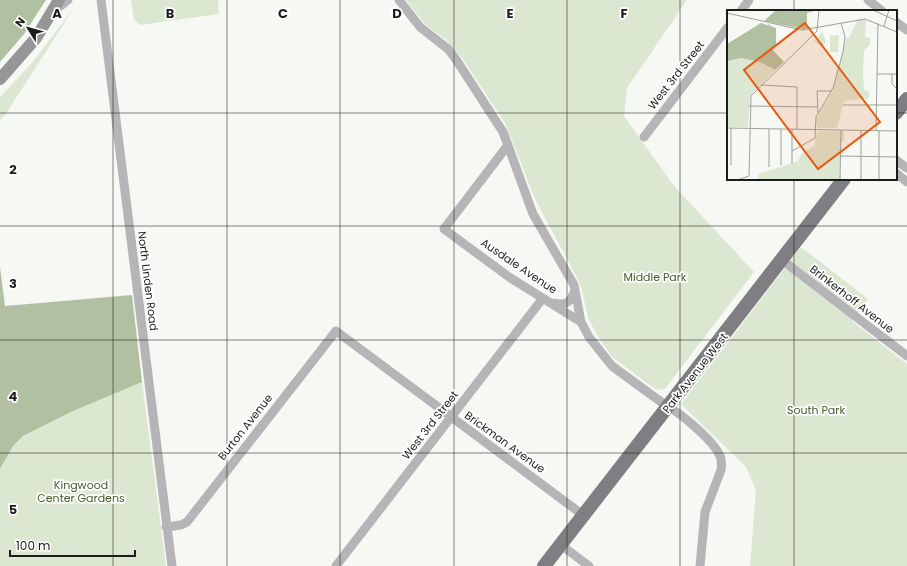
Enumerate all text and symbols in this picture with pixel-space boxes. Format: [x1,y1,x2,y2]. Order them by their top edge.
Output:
text: A [52,4,62,23]
text: B [166,4,175,23]
text: C [278,4,288,23]
text: D [392,4,402,23]
text: E [506,4,514,23]
text: F [620,4,628,23]
north arrow [8,8,48,48]
inset map [727,10,897,180]
text: N [11,14,29,30]
street label: West 3rd Street [644,37,708,113]
text: 2 [9,160,17,179]
street label: North Linden Road [134,230,162,332]
street label: Ausdale Avenue [478,235,560,298]
street label: Brinkerhoff Avenue [807,261,898,337]
park label: Middle Park [623,269,687,285]
text: 3 [9,274,17,293]
street label: Park Avenue West [659,329,731,417]
text: 4 [9,387,18,406]
street label: West 3rd Street [398,387,462,463]
street label: Burton Avenue [214,390,276,464]
park label: South Park [787,402,845,418]
street label: Brickman Avenue [461,407,549,477]
park label: Kingwood Center Gardens [37,477,125,506]
text: 5 [9,500,17,519]
scale bar [10,532,135,558]
text: 100 m [16,537,50,554]

